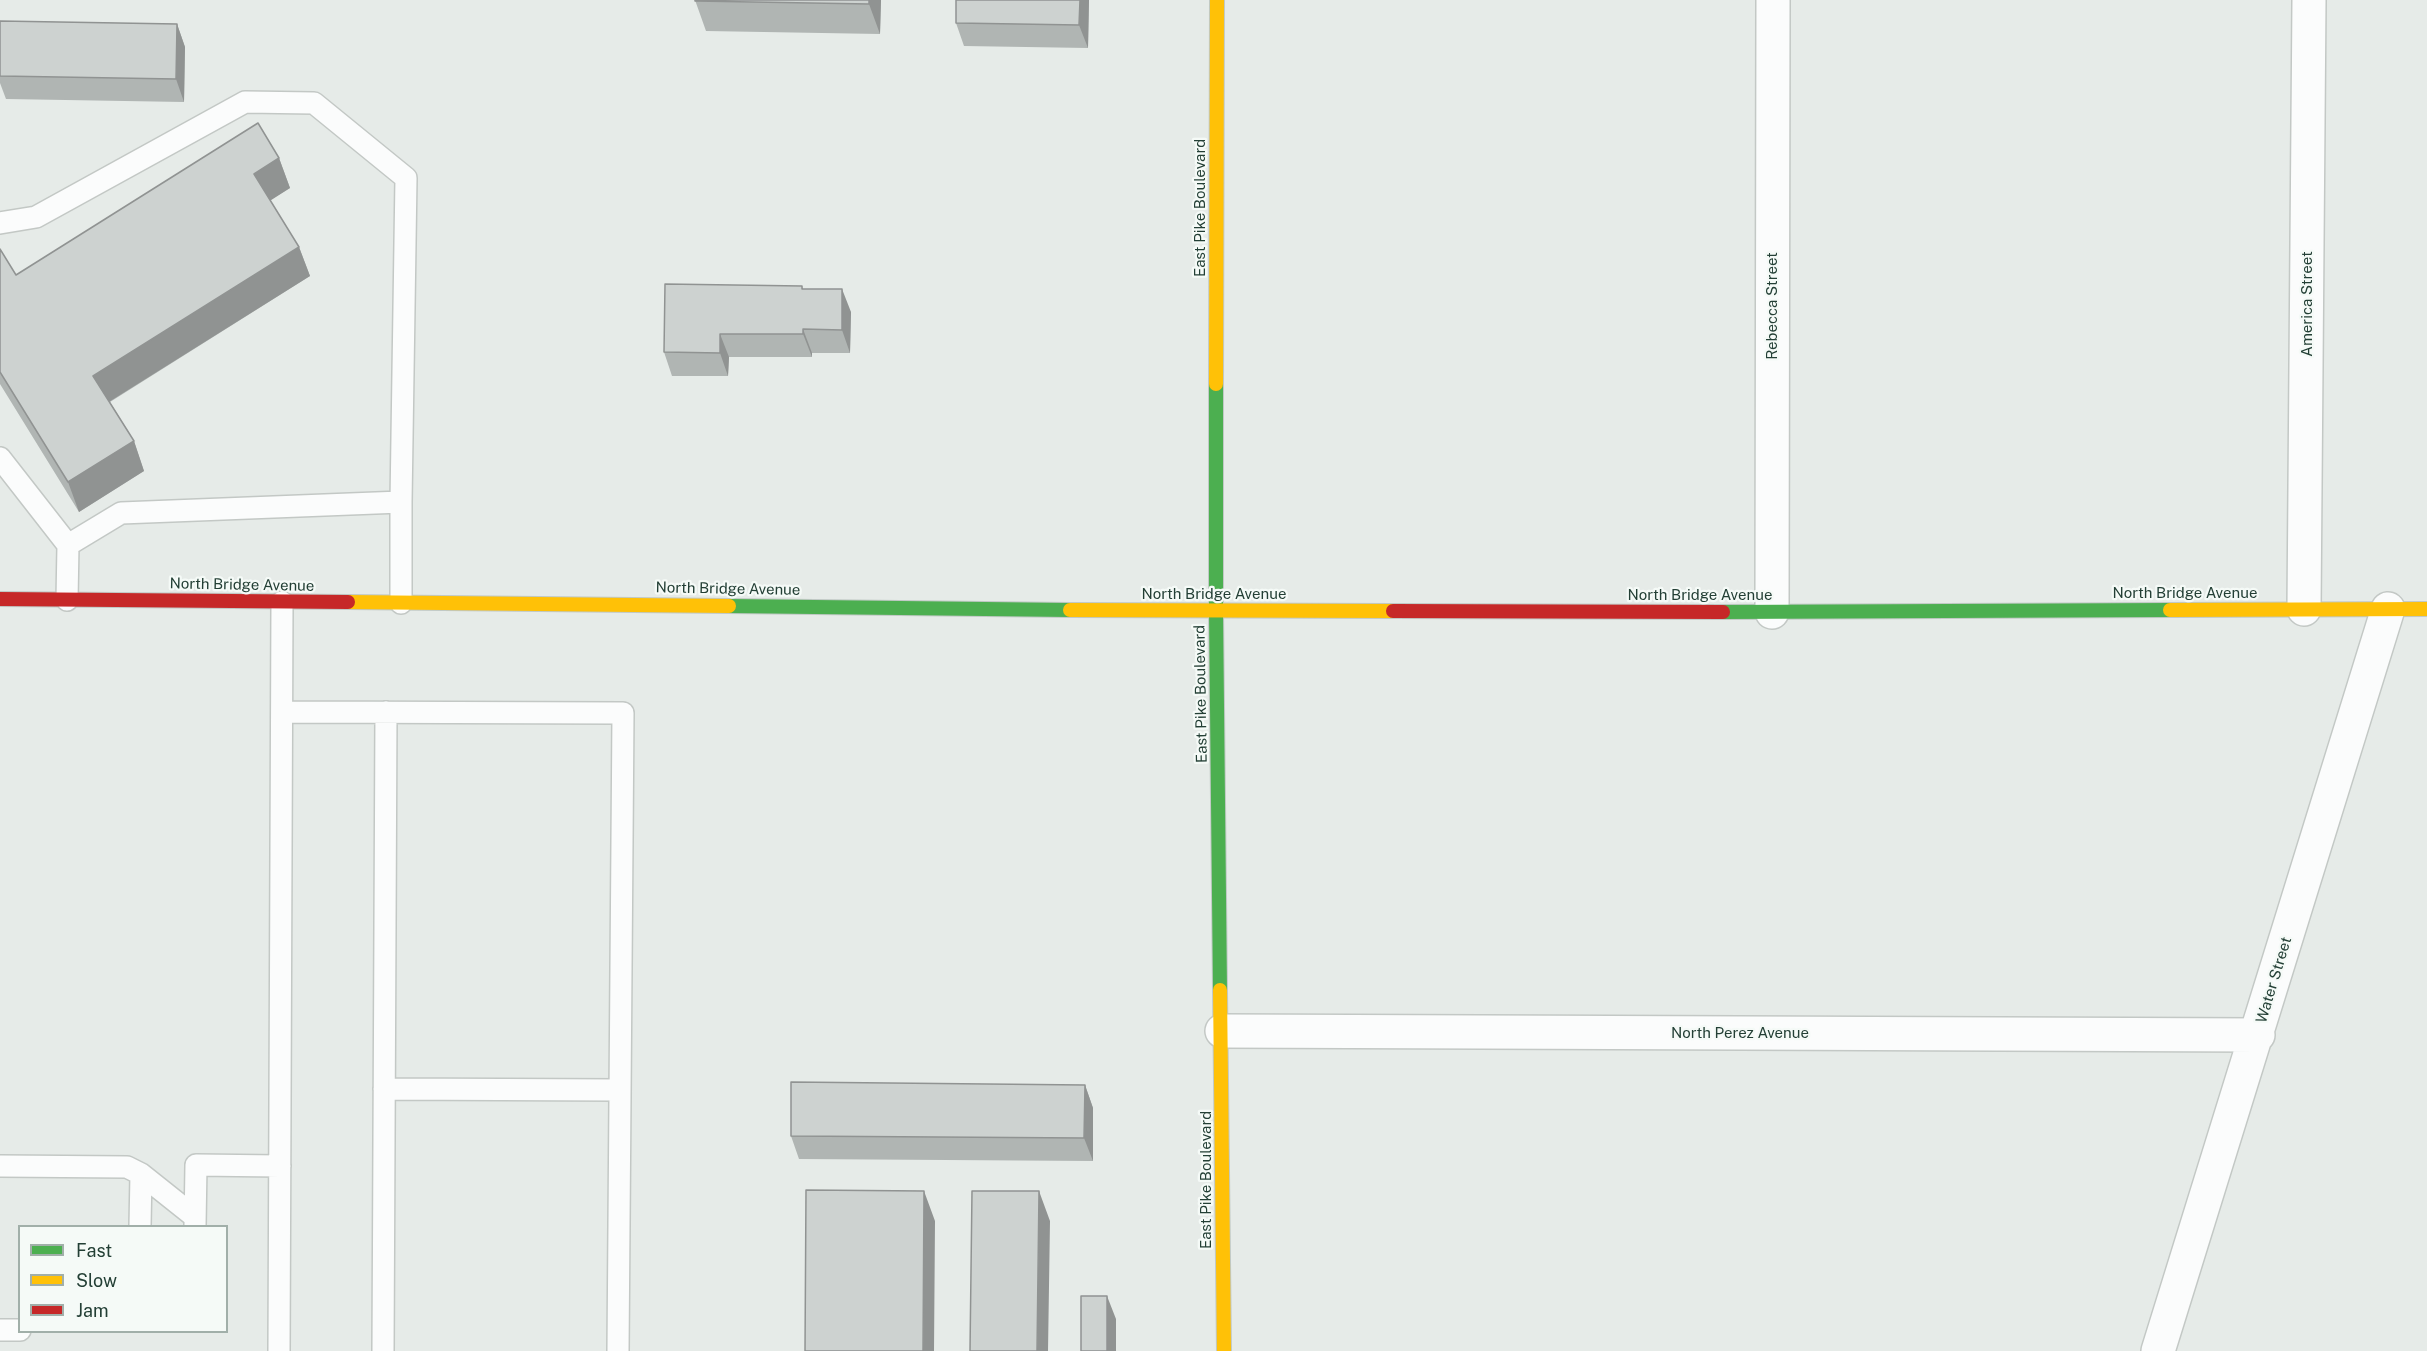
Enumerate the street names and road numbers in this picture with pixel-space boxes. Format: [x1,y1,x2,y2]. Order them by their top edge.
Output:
street label: East Pike Boulevard [1191,139,1209,277]
street label: America Street [2298,251,2316,357]
street label: Rebecca Street [1763,252,1781,360]
street label: North Bridge Avenue [169,575,315,595]
street label: North Bridge Avenue [655,579,801,599]
street label: North Bridge Avenue [2113,584,2257,602]
street label: North Bridge Avenue [1142,585,1286,603]
street label: North Bridge Avenue [1628,586,1772,604]
street label: East Pike Boulevard [1191,625,1211,763]
street label: Water Street [2252,935,2296,1025]
street label: North Perez Avenue [1671,1024,1809,1042]
street label: East Pike Boulevard [1197,1111,1215,1249]

